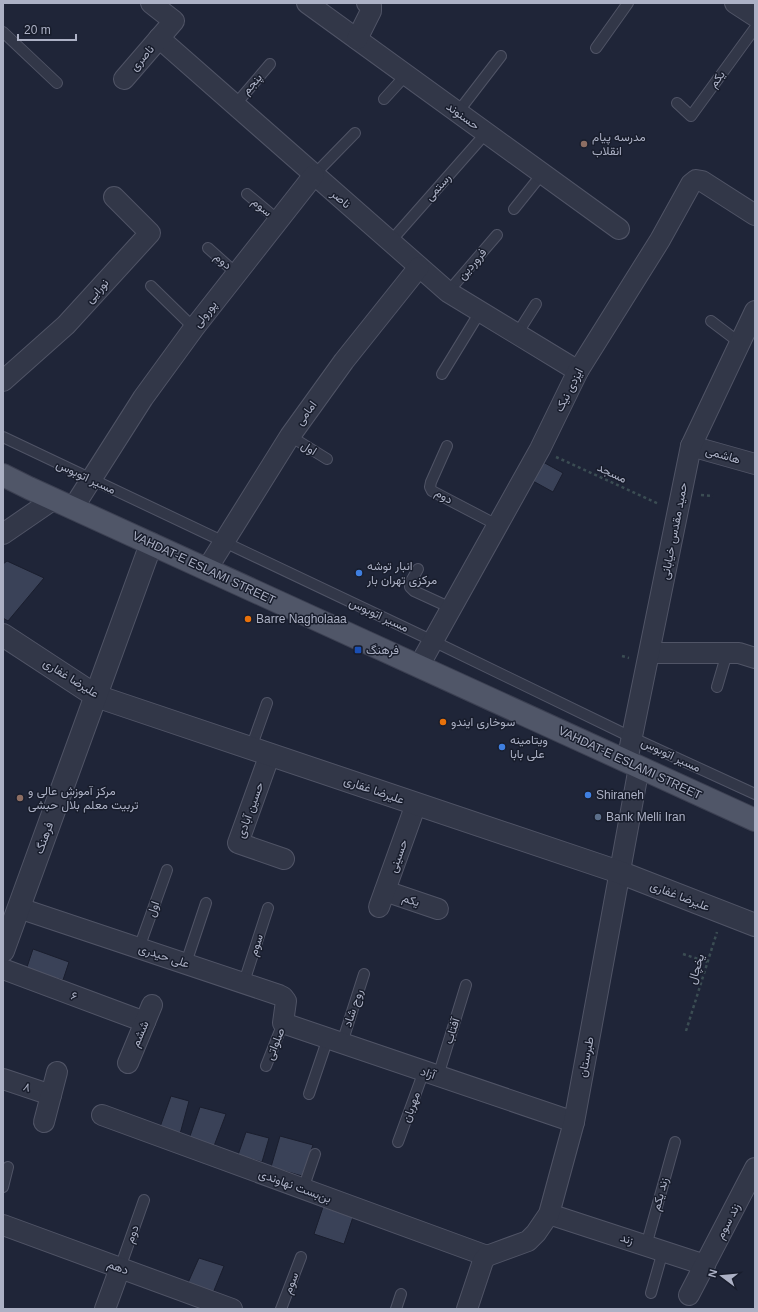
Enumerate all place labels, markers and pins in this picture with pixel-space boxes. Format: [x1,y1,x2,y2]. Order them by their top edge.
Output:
place label: مدرسه پیام انقلاب [592,130,646,158]
marker: مدرسه پیام انقلاب [579,139,589,149]
place label: انبار توشه مرکزی تهران بار [366,559,437,588]
marker: انبار توشه مرکزی تهران بار [354,568,364,578]
place label: Barre Nagholaaa [256,612,347,626]
marker: Barre Nagholaaa [243,614,253,624]
place label: فرهنگ [366,643,399,658]
marker: فرهنگ [353,645,363,655]
place label: سوخاری ایندو [451,715,515,730]
marker: سوخاری ایندو [438,717,448,727]
place label: ویتامینه علی بابا [510,733,548,762]
marker: ویتامینه علی بابا [497,742,507,752]
place label: مرکز آموزش عالی و تربیت معلم بلال حبشی [28,784,139,813]
place label: Shiraneh [596,788,644,802]
marker: Shiraneh [583,790,593,800]
marker: مرکز آموزش عالی و تربیت معلم بلال حبشی [15,793,25,803]
place label: Bank Melli Iran [606,810,685,824]
marker: Bank Melli Iran [593,812,603,822]

